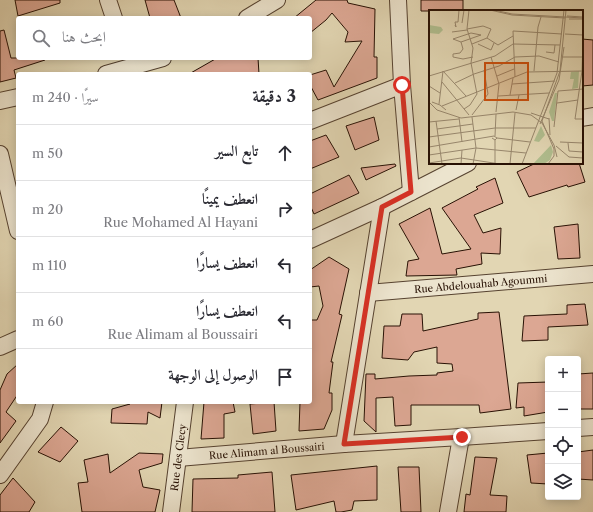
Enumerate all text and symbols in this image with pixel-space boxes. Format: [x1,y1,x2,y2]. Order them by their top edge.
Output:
inset map [429,10,583,164]
search box [16,16,312,60]
icon: search [30,27,52,49]
text: ابحث هنا [62,27,106,46]
route start [393,76,411,94]
text: 3 دقيقة [252,86,296,106]
text: سيرًا · 240 m [32,89,99,105]
text: تابع السير [215,141,258,160]
icon: ahead [274,142,296,164]
text: 50 m [32,145,63,161]
text: انعطف يمينًا [202,189,258,208]
icon: right [274,198,296,220]
text: 20 m [32,201,63,217]
text: Rue Mohamed Al Hayani [103,214,258,230]
text: انعطف يسارًا [196,253,258,272]
icon: left [274,254,296,276]
text: 110 m [32,257,67,273]
street label: Rue Abdelouahab Agoummi [414,272,548,296]
text: انعطف يسارًا [196,301,258,320]
icon: left [274,310,296,332]
text: 60 m [32,313,63,329]
text: Rue Alimam al Boussairi [107,326,258,342]
map controls [545,356,581,500]
button: + [545,356,581,392]
text: الوصول إلى الوجهة [168,365,258,384]
icon: arrive [274,366,296,388]
button: − [545,392,581,428]
street label: Rue des Clecy [168,423,189,492]
route end [453,428,471,446]
button: locate [545,428,581,464]
street label: Rue Alimam al Boussairi [208,440,325,462]
button: layers [545,464,581,500]

